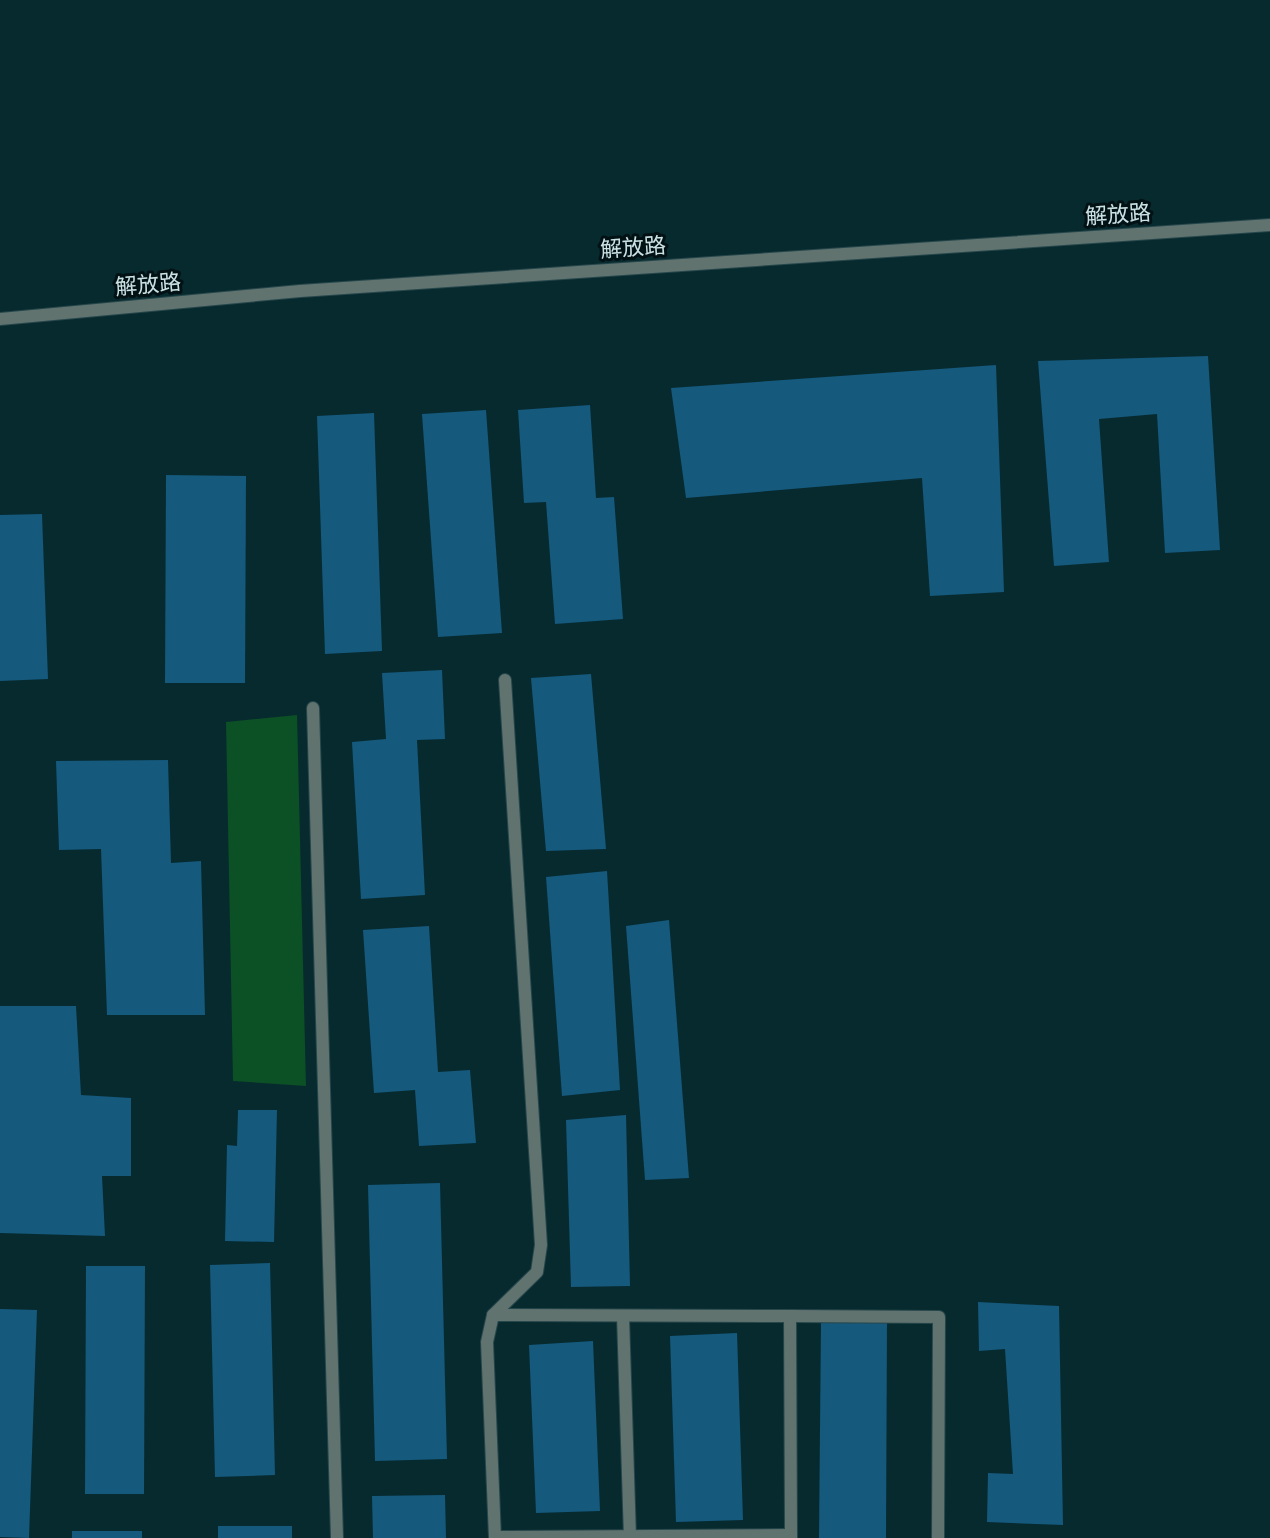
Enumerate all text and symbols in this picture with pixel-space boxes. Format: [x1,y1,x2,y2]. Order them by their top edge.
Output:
street label: 解放路 [1084,198,1152,230]
street label: 解放路 [599,231,667,263]
street label: 解放路 [114,267,182,301]

